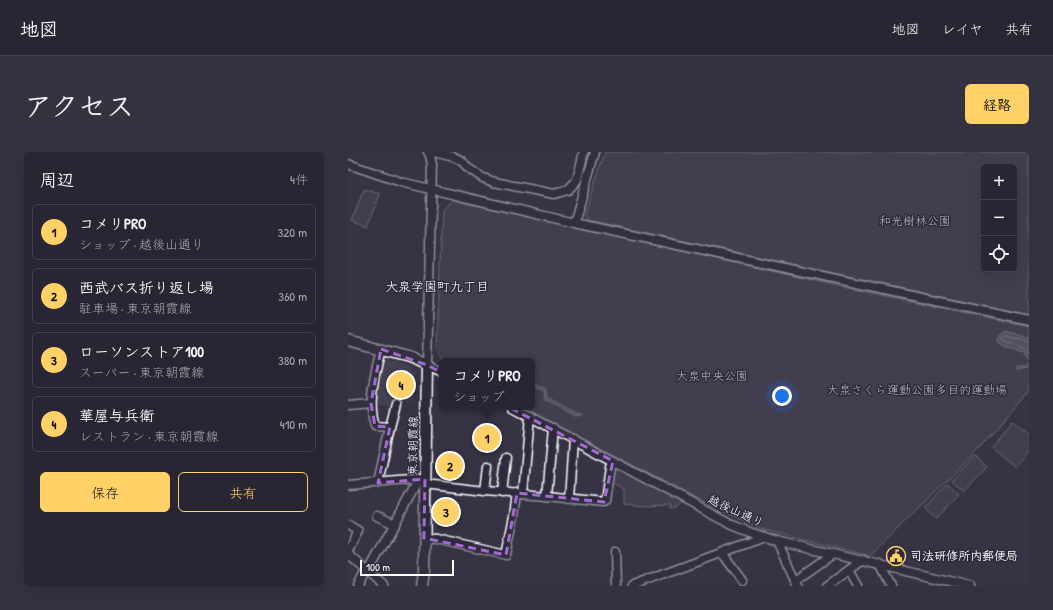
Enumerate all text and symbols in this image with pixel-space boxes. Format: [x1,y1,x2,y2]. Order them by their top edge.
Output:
text: 地図 [20,16,58,42]
text: 地図 [892,19,920,38]
text: レイヤ [942,19,983,38]
text: 共有 [1005,19,1033,38]
button: 経路 [965,84,1029,124]
text: アクセス [24,87,134,125]
map controls [981,164,1017,272]
button: + [981,164,1017,200]
text: 周辺 [40,168,74,191]
text: 4件 [290,170,308,188]
button: − [981,200,1017,236]
park label: 和光樹林公園 [879,212,951,229]
text: コメリPRO [79,213,146,234]
text: 1 [52,223,56,241]
text: 320 m [277,223,307,241]
text: ショップ · 越後山通り [79,235,204,253]
button: locate [981,236,1017,272]
text: 西武バス折り返し場 [79,277,214,298]
district label: 大泉学園町九丁目 [385,277,489,295]
text: 2 [51,287,57,305]
text: 360 m [278,287,307,305]
text: 駐車場 · 東京朝霞線 [79,299,192,317]
text: ローソンストア100 [79,341,204,362]
text: 3 [51,351,57,369]
text: 380 m [278,351,307,369]
popup [439,358,535,410]
text: スーパー · 東京朝霞線 [79,363,204,381]
text: コメリPRO [453,365,521,386]
park label: 大泉中央公園 [676,367,748,384]
pin: 4 [388,370,414,400]
park label: 大泉さくら運動公園多目的運動場 [827,381,1007,398]
your location [772,386,792,406]
text: ショップ [453,387,505,405]
text: 華屋与兵衛 [79,405,154,426]
text: 4 [52,415,56,433]
text: 410 m [280,415,307,433]
street label: 東京朝霞線 [403,416,422,476]
pin: 1 [474,423,500,453]
text: レストラン · 東京朝霞線 [79,427,219,445]
pin: 2 [437,451,463,481]
button: 保存 [40,472,170,512]
button: 共有 [178,472,308,512]
street label: 越後山通り [705,490,767,531]
pin: 3 [433,497,459,527]
public building icon: 司法研修所内郵便局 [885,545,907,567]
place label: 司法研修所内郵便局 [910,547,1018,564]
scale bar [360,558,454,577]
text: 100 m [366,560,390,574]

